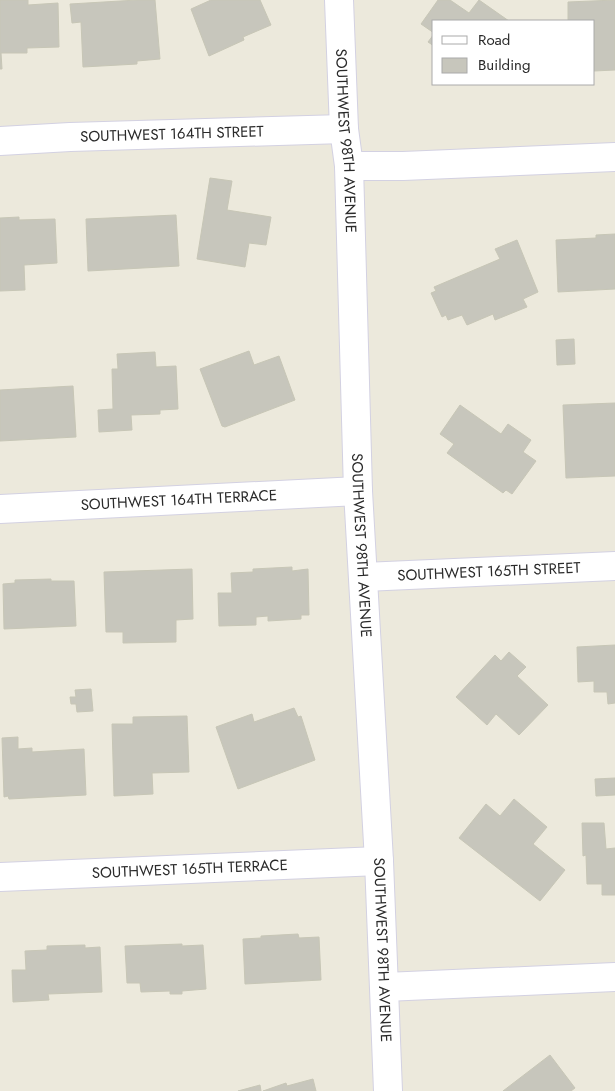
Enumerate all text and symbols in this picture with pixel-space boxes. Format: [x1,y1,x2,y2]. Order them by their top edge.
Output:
legend [432,20,595,85]
text: Road [478,29,510,51]
street label: SOUTHWEST 98TH AVENUE [330,48,362,233]
text: Building [478,54,530,76]
street label: SOUTHWEST 164TH STREET [80,120,264,148]
street label: SOUTHWEST 98TH AVENUE [346,453,377,638]
street label: SOUTHWEST 164TH TERRACE [80,484,277,516]
street label: SOUTHWEST 165TH STREET [397,557,581,587]
street label: SOUTHWEST 165TH TERRACE [91,854,288,884]
street label: SOUTHWEST 98TH AVENUE [368,857,397,1042]

